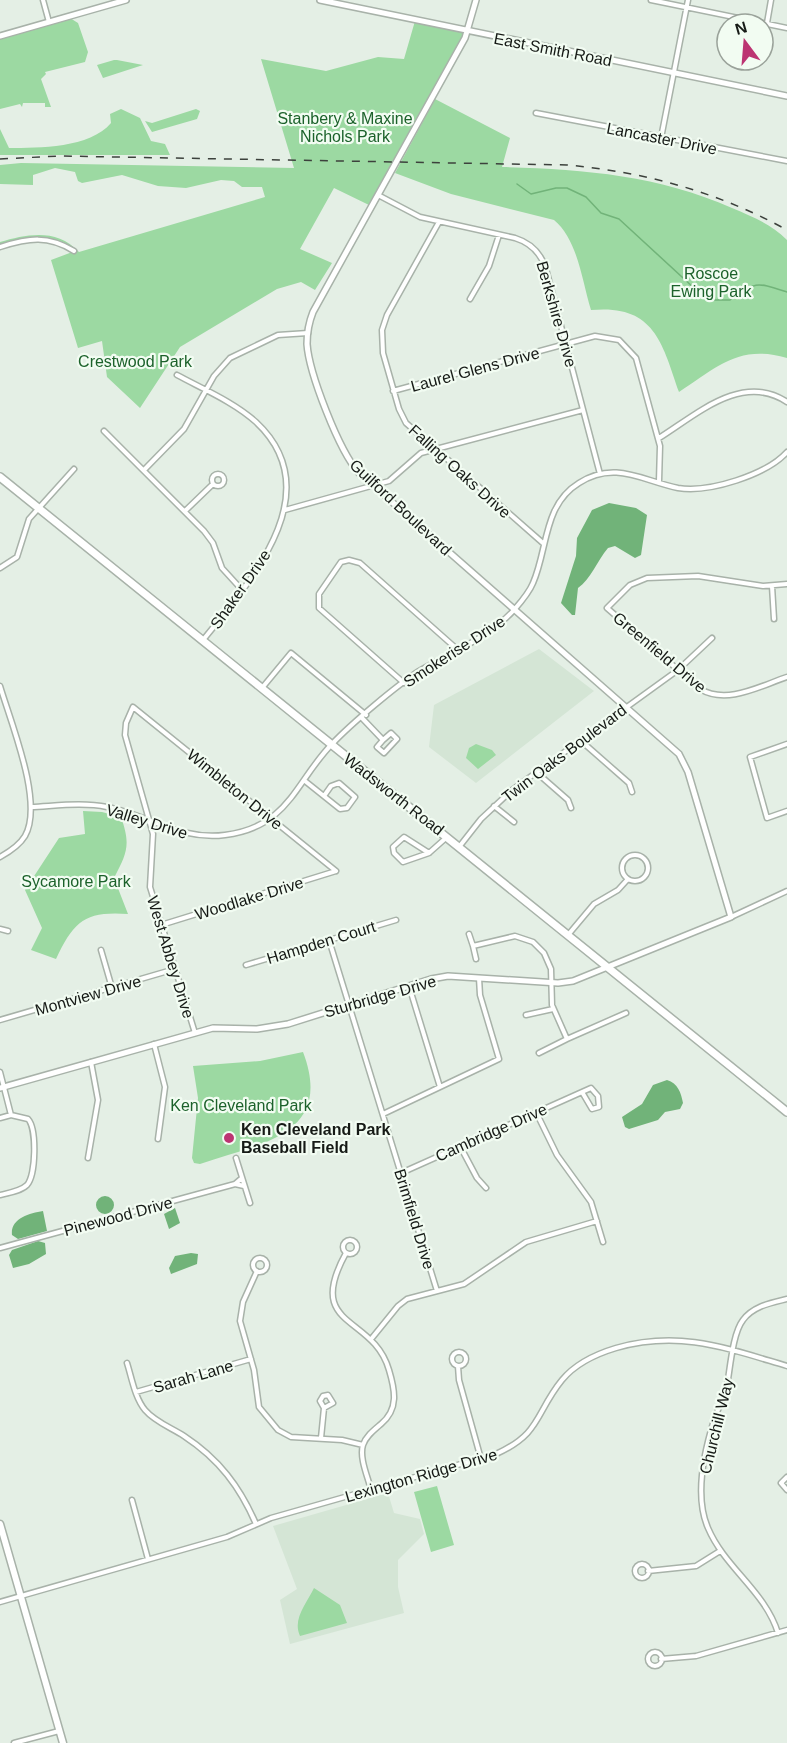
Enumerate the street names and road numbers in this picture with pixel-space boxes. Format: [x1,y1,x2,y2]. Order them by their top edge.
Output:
street label: East Smith Road [492,30,613,69]
street label: Lancaster Drive [605,119,719,158]
street label: Berkshire Drive [533,259,580,369]
street label: Laurel Glens Drive [409,344,541,395]
street label: Falling Oaks Drive [405,421,514,521]
street label: Guilford Boulevard [346,456,455,559]
street label: Shaker Drive [207,546,274,632]
street label: Greenfield Drive [610,609,709,696]
street label: Smokerise Drive [400,612,508,691]
street label: Twin Oaks Boulevard [499,701,630,806]
street label: Wimbleton Drive [184,746,286,833]
street label: Wadsworth Road [340,750,447,839]
street label: Valley Drive [104,801,190,842]
street label: Woodlake Drive [193,874,306,923]
street label: West Abbey Drive [144,894,197,1020]
street label: Hampden Court [265,918,378,967]
street label: Montview Drive [33,972,143,1019]
street label: Sturbridge Drive [322,972,438,1021]
street label: Cambridge Drive [433,1100,550,1165]
street label: Brimfield Drive [391,1167,438,1271]
street label: Pinewood Drive [62,1194,175,1239]
street label: Sarah Lane [151,1357,235,1396]
street label: Churchill Way [696,1376,737,1476]
street label: Lexington Ridge Drive [343,1446,499,1505]

